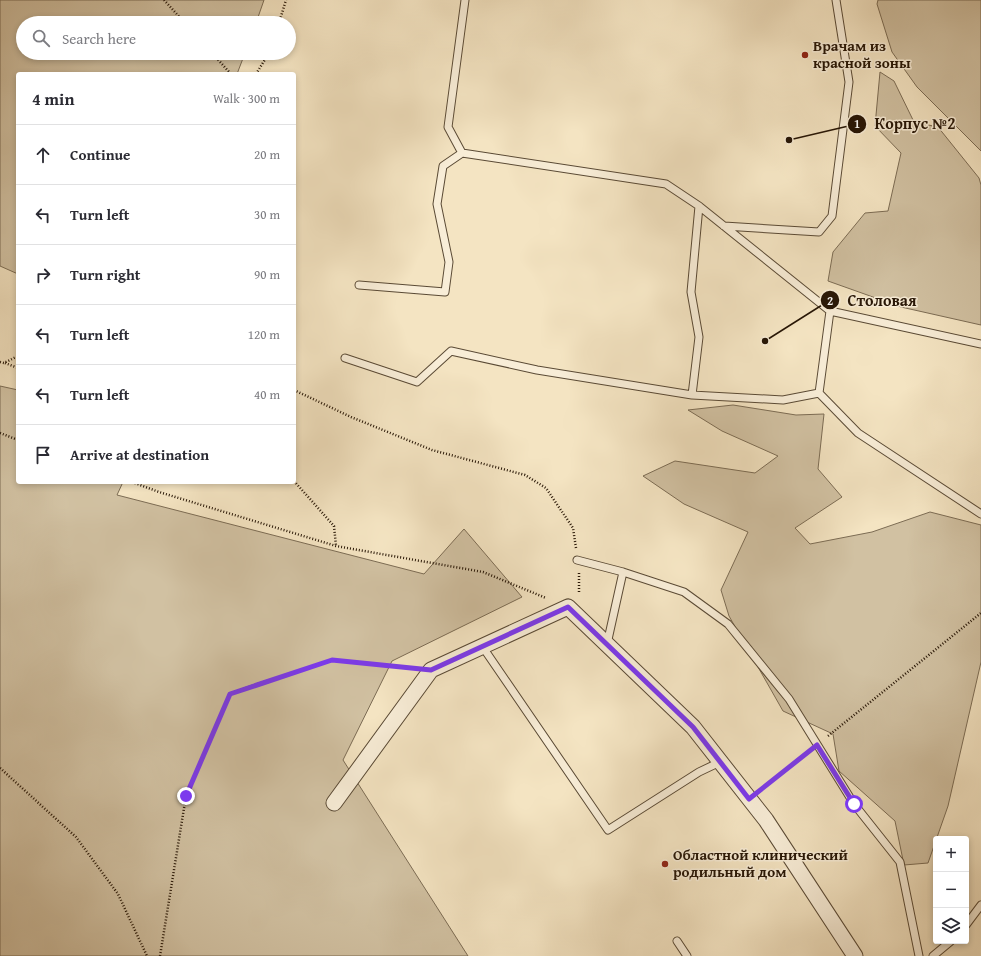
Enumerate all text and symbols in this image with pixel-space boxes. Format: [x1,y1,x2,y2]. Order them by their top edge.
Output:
search box [16,16,296,60]
icon: search [30,27,52,49]
text: Search here [62,28,136,49]
place label: Врачам из красной зоны [813,35,911,73]
marker: Врачам из красной зоны [800,50,810,60]
text: 4 min [32,86,74,111]
text: Walk · 300 m [213,89,280,108]
callout: Корпус №2 [847,110,964,138]
text: Корпус №2 [874,111,956,135]
text: 1 [854,115,860,132]
icon: ahead [32,144,54,166]
text: Continue [70,144,131,165]
text: 20 m [254,145,280,164]
icon: left [32,204,54,226]
text: Turn left [70,204,129,225]
text: 30 m [254,205,280,224]
icon: right [32,264,54,286]
text: Turn right [70,264,141,285]
text: 90 m [254,265,280,284]
callout: Столовая [820,286,925,314]
text: Столовая [847,288,917,312]
text: 2 [827,292,833,309]
icon: left [32,324,54,346]
text: Turn left [70,324,129,345]
text: 120 m [248,325,280,344]
icon: left [32,384,54,406]
text: Turn left [70,384,129,405]
text: 40 m [254,385,280,404]
icon: arrive [32,444,54,466]
text: Arrive at destination [70,444,209,465]
route end [177,787,195,805]
route start [845,795,863,813]
map controls [933,836,969,944]
button: + [933,836,969,872]
place label: Областной клинический родильный дом [673,844,848,882]
marker: Областной клинический родильный дом [660,859,670,869]
button: − [933,872,969,908]
button: layers [933,908,969,944]

